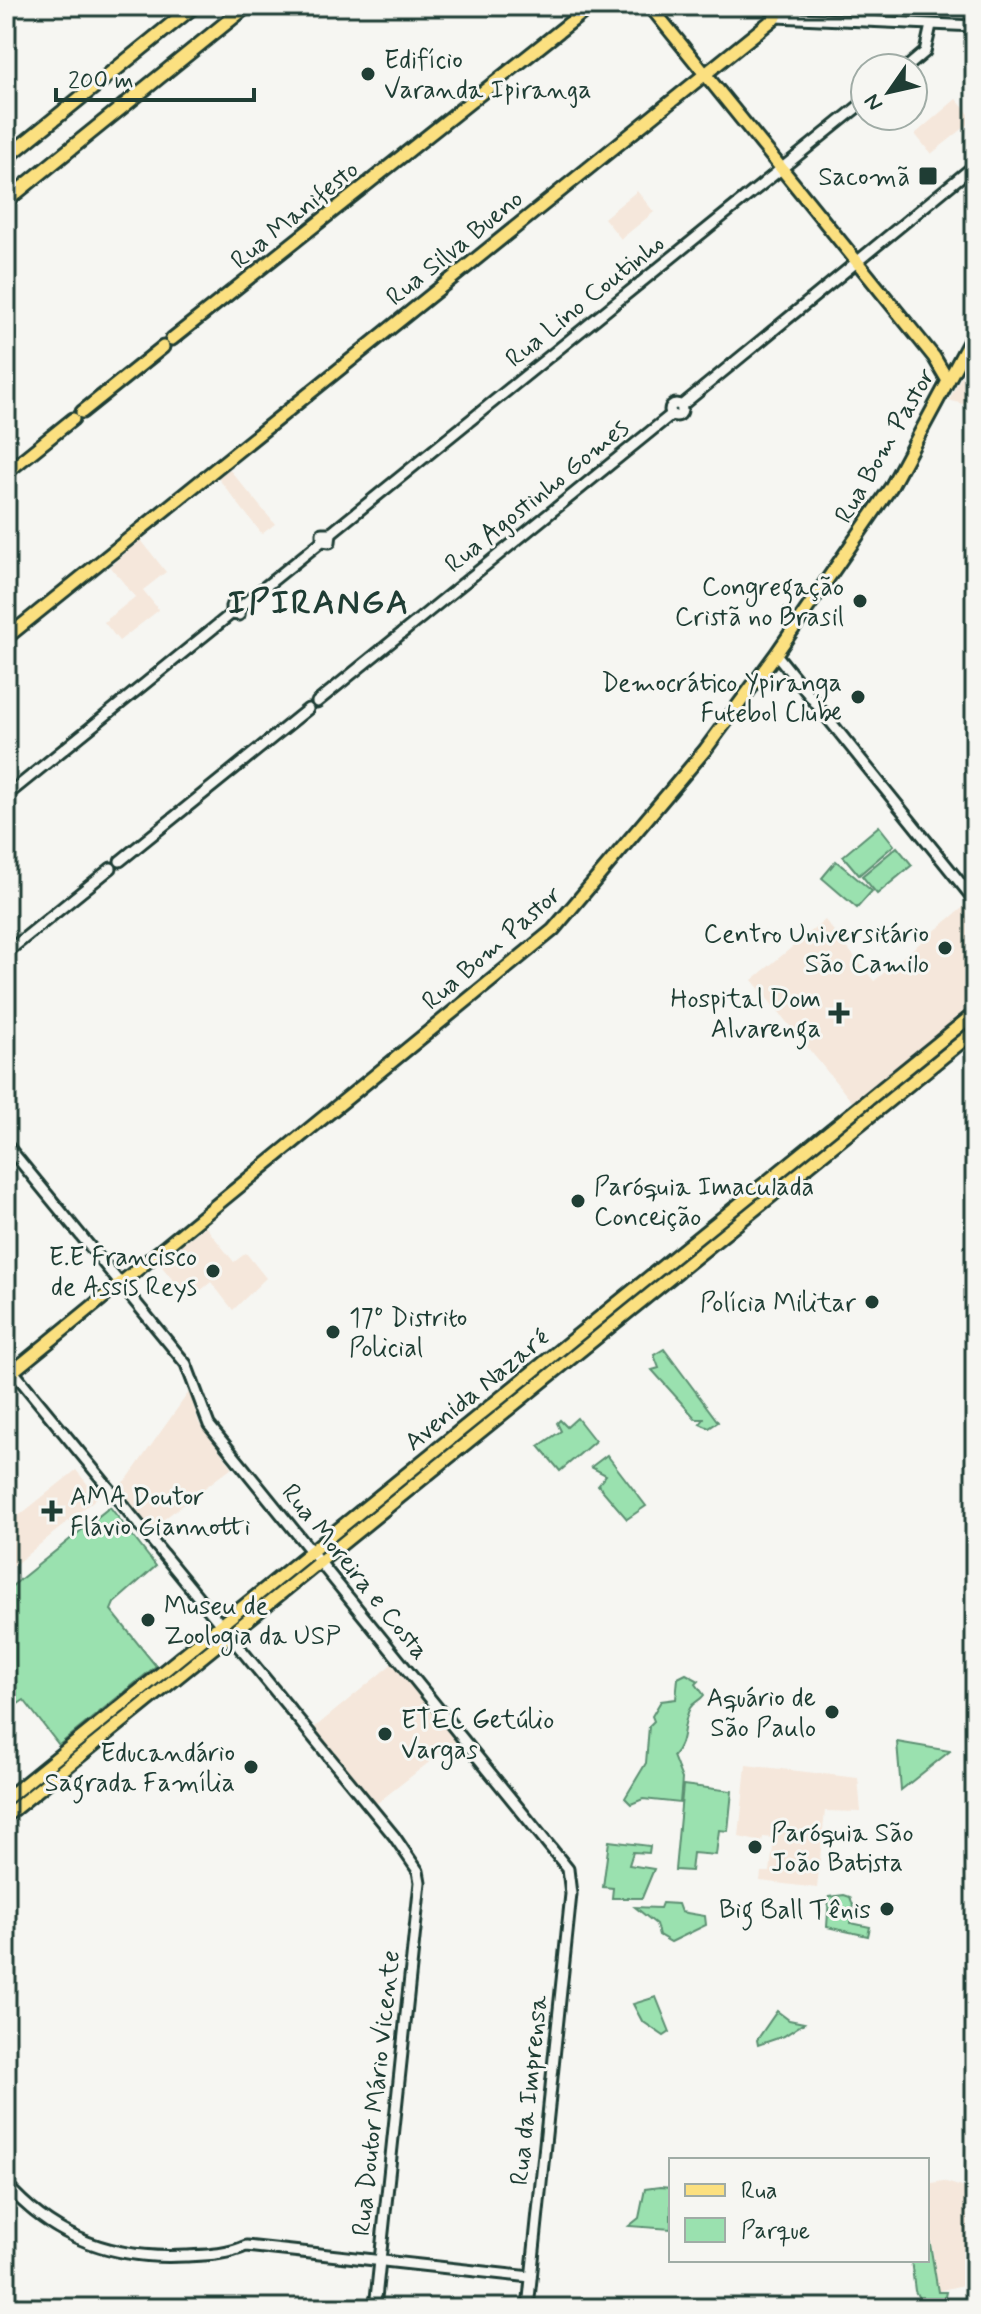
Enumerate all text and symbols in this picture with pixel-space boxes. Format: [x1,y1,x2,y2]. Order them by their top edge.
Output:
place label: Edifício Varanda Ipiranga [384,44,592,108]
scale bar [56,52,254,102]
north arrow [849,52,929,132]
marker: Edifício Varanda Ipiranga [359,65,377,83]
text: 200 m [68,66,134,97]
text: N [858,88,890,116]
street label: Rua Manifesto [224,153,366,278]
place label: Sacomã [818,161,910,195]
marker: Sacomã [917,165,939,187]
street label: Rua Silva Bueno [380,183,531,314]
street label: Rua Lino Coutinho [499,227,672,376]
street label: Rua Bom Pastor [827,362,944,530]
street label: Rua Agostinho Gomes [438,412,636,581]
place label: Congregação Cristã no Brasil [675,571,844,635]
district label: IPIRANGA [228,581,410,626]
marker: Congregação Cristã no Brasil [851,592,869,610]
place label: Democrático Ypiranga Futebol Clube [601,667,842,731]
marker: Democrático Ypiranga Futebol Clube [849,688,867,706]
street label: Rua Bom Pastor [415,878,569,1019]
place label: Centro Universitário São Camilo [703,918,929,982]
marker: Centro Universitário São Camilo [936,939,954,957]
place label: Hospital Dom Alvarenga [671,983,821,1050]
marker: Hospital Dom Alvarenga [828,1002,850,1024]
place label: Paróquia Imaculada Conceição [594,1171,814,1235]
marker: Paróquia Imaculada Conceição [569,1192,587,1210]
place label: E.E Francisco de Assis Reys [49,1241,197,1305]
marker: E.E Francisco de Assis Reys [204,1262,222,1280]
place label: Polícia Militar [700,1287,856,1321]
marker: Polícia Militar [863,1293,881,1311]
place label: 17º Distrito Policial [349,1302,467,1366]
street label: Avenida Nazaré [398,1322,557,1459]
marker: 17º Distrito Policial [324,1323,342,1341]
street label: Rua Moreira e Costa [273,1477,436,1667]
place label: AMA Doutor Flávio Giannotti [70,1481,250,1545]
marker: AMA Doutor Flávio Giannotti [41,1500,63,1522]
place label: Museu de Zoologia da USP [164,1590,341,1656]
marker: Museu de Zoologia da USP [139,1611,157,1629]
place label: Aquário de São Paulo [706,1682,816,1746]
marker: Aquário de São Paulo [823,1703,841,1721]
place label: ETEC Getúlio Vargas [401,1704,554,1770]
marker: ETEC Getúlio Vargas [376,1725,394,1743]
place label: Educandário Sagrada Família [45,1737,235,1804]
marker: Educandário Sagrada Família [242,1758,260,1776]
place label: Paróquia São João Batista [771,1817,914,1881]
marker: Paróquia São João Batista [746,1838,764,1856]
place label: Big Ball Tênis [719,1894,871,1931]
marker: Big Ball Tênis [878,1900,896,1918]
street label: Rua Doutor Mário Vicente [345,1949,409,2238]
street label: Rua da Imprensa [503,1993,557,2187]
legend [669,2158,929,2262]
text: Rua [741,2176,778,2207]
text: Parque [741,2216,810,2247]

